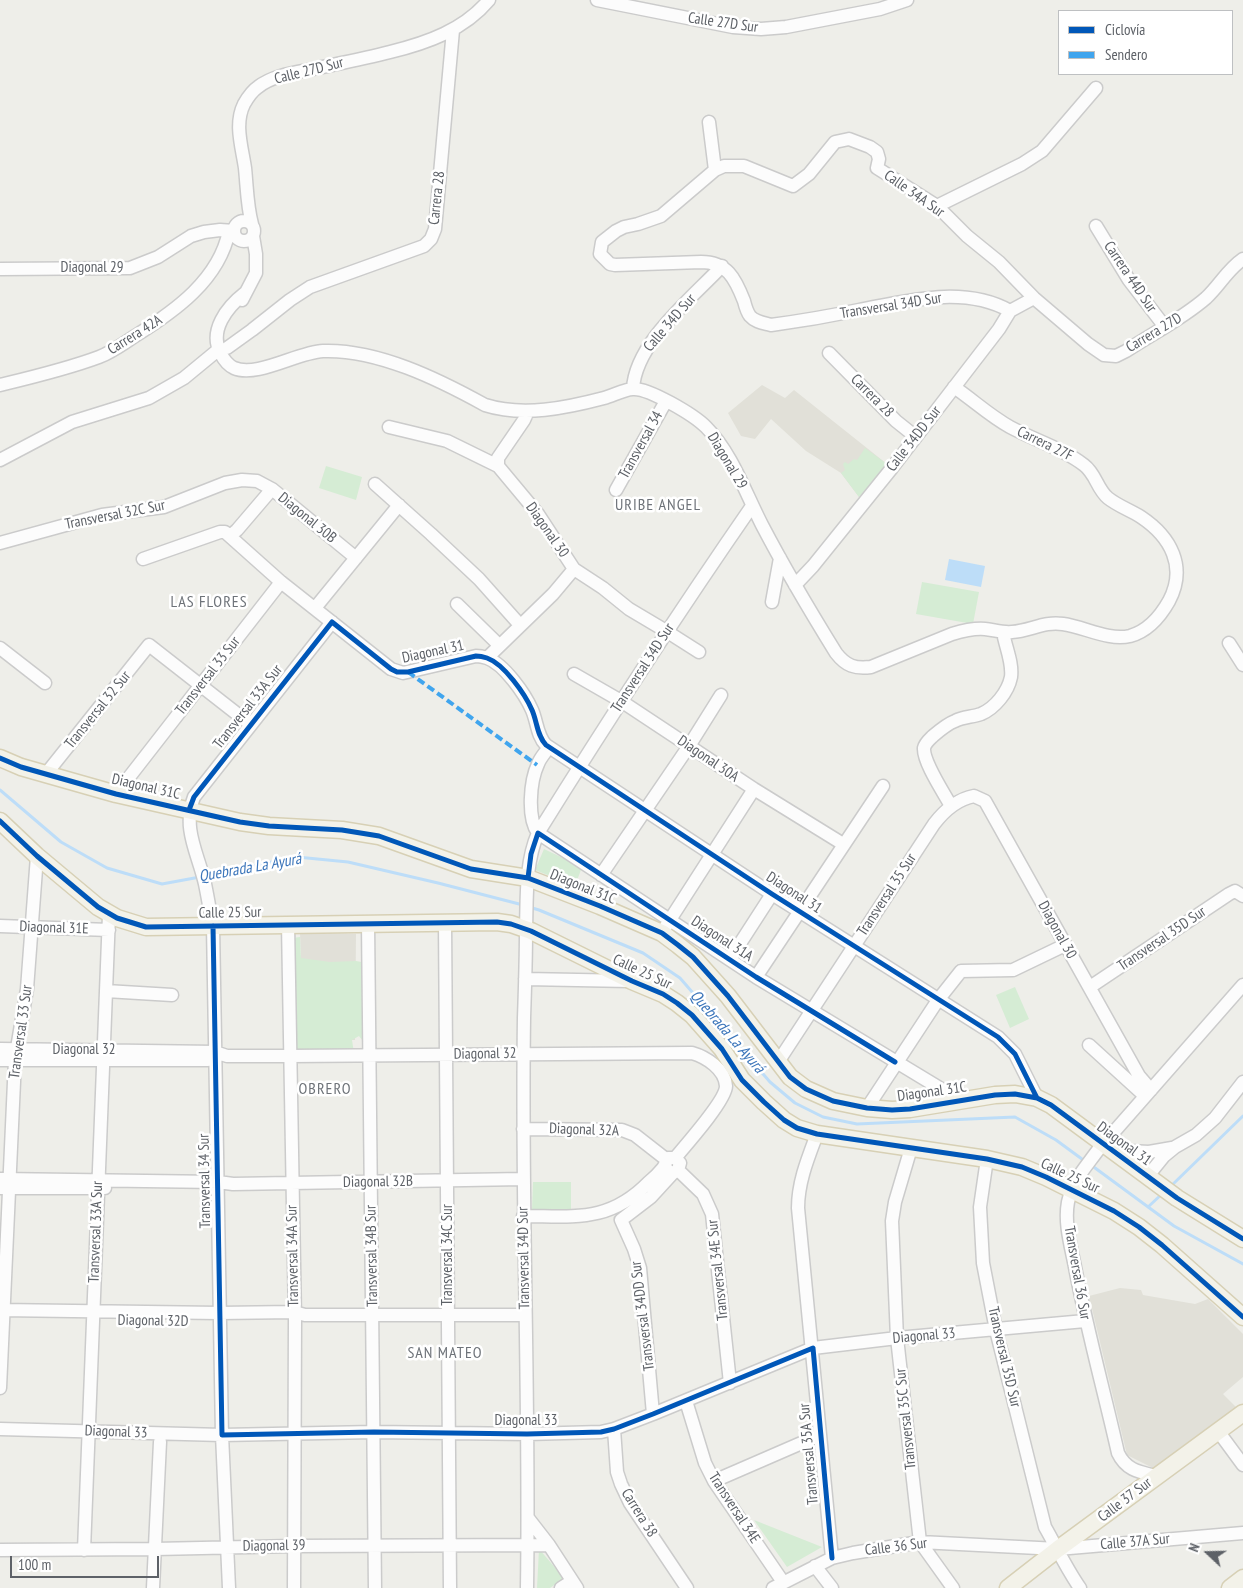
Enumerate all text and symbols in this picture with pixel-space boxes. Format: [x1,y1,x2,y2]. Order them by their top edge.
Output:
street label: Calle 27D Sur [687,9,759,37]
legend [1058,10,1233,75]
text: Ciclovía [1105,20,1145,39]
text: Sendero [1105,45,1147,64]
street label: Calle 27D Sur [273,54,345,88]
street label: Calle 34A Sur [880,167,948,221]
street label: Carrera 28 [425,170,449,226]
street label: Carrera 44D Sur [1100,238,1160,316]
street label: Diagonal 29 [61,259,123,277]
street label: Transversal 34D Sur [839,289,943,323]
street label: Calle 34D Sur [640,290,700,356]
street label: Carrera 27D [1123,309,1185,357]
street label: Carrera 42A [104,311,166,359]
street label: Carrera 28 [847,371,897,421]
street label: Calle 34DD Sur [883,403,945,475]
street label: Transversal 34 [615,408,667,482]
street label: Carrera 27F [1014,423,1076,465]
street label: Diagonal 29 [703,429,751,493]
street label: Diagonal 30B [274,489,340,547]
district label: URIBE ANGEL [614,495,702,515]
street label: Transversal 32C Sur [63,496,167,534]
street label: Diagonal 30 [522,499,572,561]
district label: LAS FLORES [169,592,249,612]
street label: Transversal 34D Sur [607,620,679,716]
street label: Transversal 33 Sur [172,633,244,719]
street label: Diagonal 31 [400,637,466,667]
street label: Transversal 33A Sur [210,661,286,753]
street label: Transversal 32 Sur [61,668,135,752]
street label: Diagonal 30A [674,732,742,786]
street label: Diagonal 31C [110,770,182,804]
water label: Quebrada La Ayurá [197,850,303,886]
street label: Transversal 35 Sur [854,850,920,940]
street label: Diagonal 31C [547,866,619,908]
street label: Diagonal 31 [763,868,825,918]
street label: Diagonal 30 [1034,898,1080,962]
street label: Calle 25 Sur [198,903,262,923]
street label: Transversal 35D Sur [1114,903,1210,975]
street label: Diagonal 31A [688,912,756,966]
street label: Diagonal 31E [19,918,89,938]
street label: Calle 25 Sur [610,951,674,993]
street label: Transversal 33 Sur [5,984,37,1080]
water label: Quebrada La Ayurá [686,987,768,1077]
street label: Diagonal 32 [53,1041,115,1059]
street label: Diagonal 32 [453,1044,517,1064]
street label: Diagonal 31C [896,1078,968,1106]
district label: OBRERO [298,1079,352,1099]
street label: Diagonal 31 [1093,1118,1155,1170]
street label: Diagonal 32A [549,1120,619,1140]
street label: Transversal 34 Sur [195,1133,215,1229]
street label: Calle 25 Sur [1038,1155,1102,1197]
street label: Diagonal 32B [343,1172,413,1192]
street label: Transversal 33A Sur [85,1181,107,1283]
street label: Transversal 34C Sur [439,1204,457,1306]
street label: Transversal 34A Sur [283,1205,303,1307]
street label: Transversal 34B Sur [362,1205,382,1307]
street label: Transversal 34D Sur [514,1207,534,1309]
street label: Transversal 34E Sur [704,1219,732,1321]
street label: Transversal 36 Sur [1060,1225,1094,1321]
street label: Transversal 34DD Sur [627,1260,659,1372]
street label: Transversal 35D Sur [984,1305,1024,1409]
street label: Diagonal 32D [117,1311,189,1331]
street label: Diagonal 33 [892,1324,956,1348]
district label: SAN MATEO [406,1343,484,1363]
street label: Transversal 35C Sur [892,1368,920,1470]
street label: Transversal 35A Sur [796,1402,822,1506]
street label: Diagonal 33 [495,1412,557,1430]
street label: Diagonal 33 [84,1422,148,1442]
street label: Transversal 34E [704,1469,764,1547]
street label: Calle 37 Sur [1095,1474,1155,1526]
street label: Carrera 38 [617,1485,661,1541]
north arrow [1183,1528,1233,1578]
street label: Calle 37A Sur [1100,1530,1170,1554]
street label: Calle 36 Sur [864,1534,928,1560]
street label: Diagonal 39 [242,1536,306,1556]
text: N [1184,1541,1204,1554]
scale bar [12,1546,161,1578]
text: 100 m [18,1555,51,1574]

